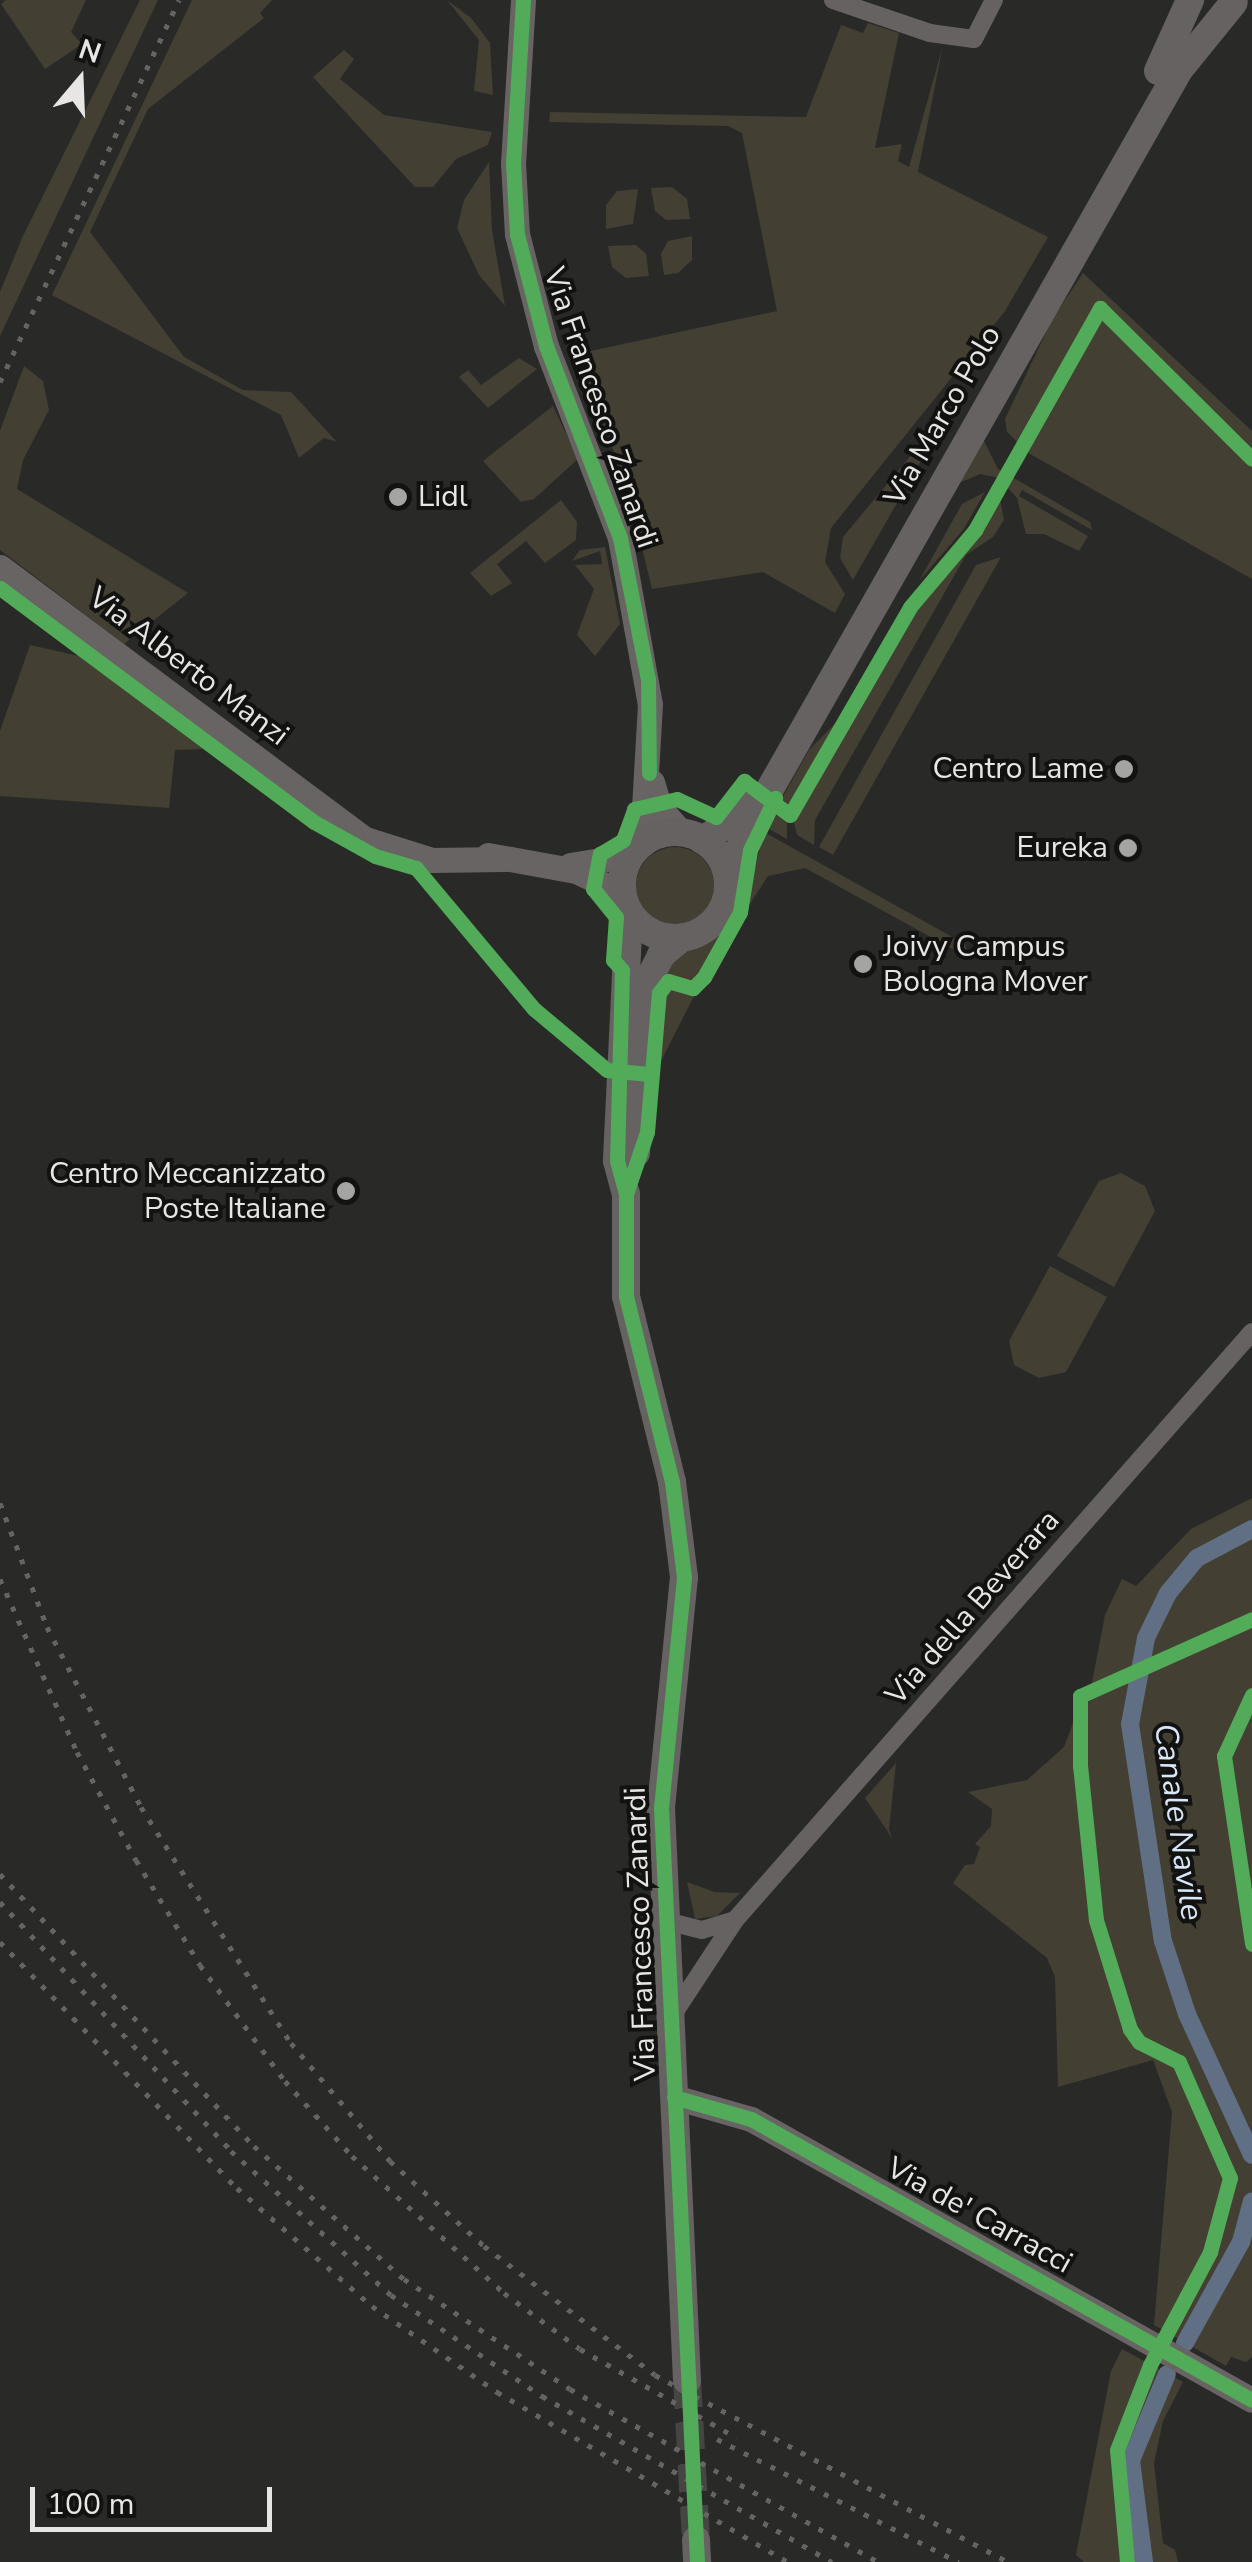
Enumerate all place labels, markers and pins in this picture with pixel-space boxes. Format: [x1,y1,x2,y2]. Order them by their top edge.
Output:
place label: Lidl [418,479,468,515]
marker: Lidl [387,486,409,508]
place label: Centro Lame [933,751,1104,787]
marker: Centro Lame [1113,758,1135,780]
place label: Eureka [1016,830,1108,866]
marker: Eureka [1117,837,1139,859]
place label: Joivy Campus Bologna Mover [883,929,1088,1000]
marker: Joivy Campus Bologna Mover [852,953,874,975]
place label: Centro Meccanizzato Poste Italiane [49,1156,326,1226]
marker: Centro Meccanizzato Poste Italiane [335,1180,357,1202]

